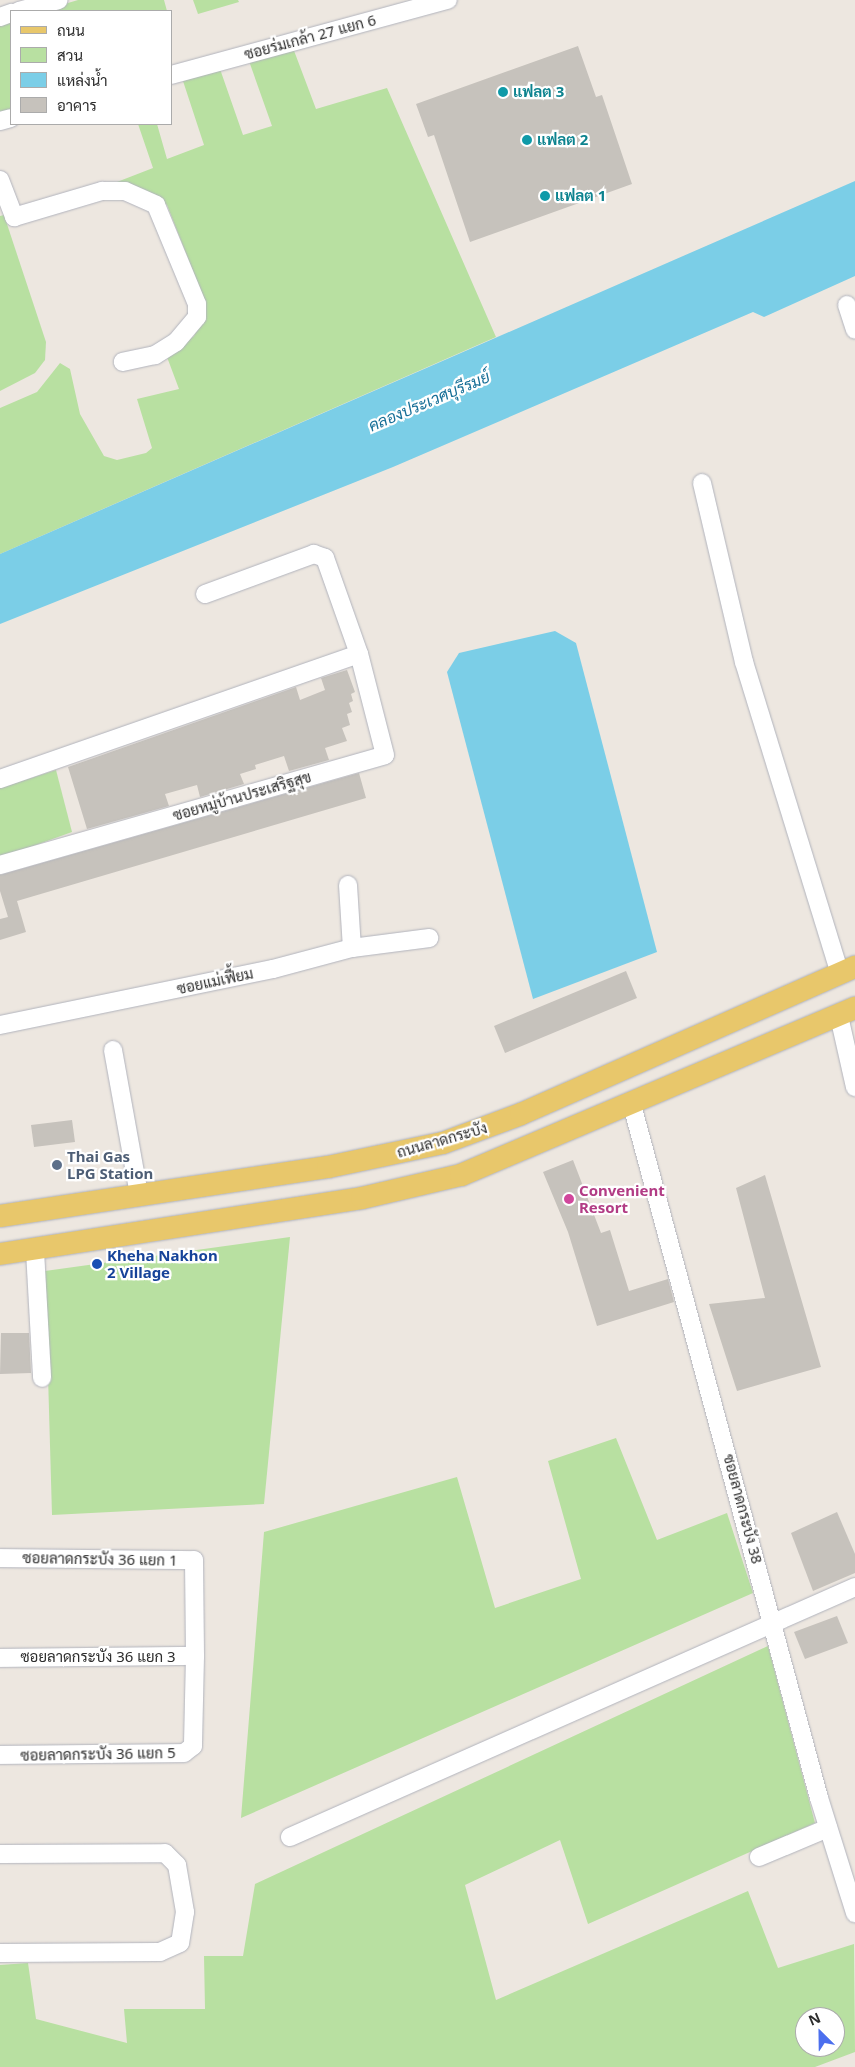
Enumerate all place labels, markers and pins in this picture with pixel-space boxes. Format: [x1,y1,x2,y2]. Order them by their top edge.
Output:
place label: แฟลต 3 [513,83,564,101]
marker: แฟลต 3 [497,86,509,98]
place label: แฟลต 2 [537,131,588,149]
marker: แฟลต 2 [521,134,533,146]
place label: แฟลต 1 [555,187,606,205]
marker: แฟลต 1 [539,190,551,202]
place label: Thai Gas LPG Station [67,1147,153,1182]
marker: Thai Gas LPG Station [51,1159,63,1171]
place label: Convenient Resort [579,1181,665,1216]
marker: Convenient Resort [563,1193,575,1205]
place label: Kheha Nakhon 2 Village [107,1246,218,1281]
marker: Kheha Nakhon 2 Village [91,1258,103,1270]

